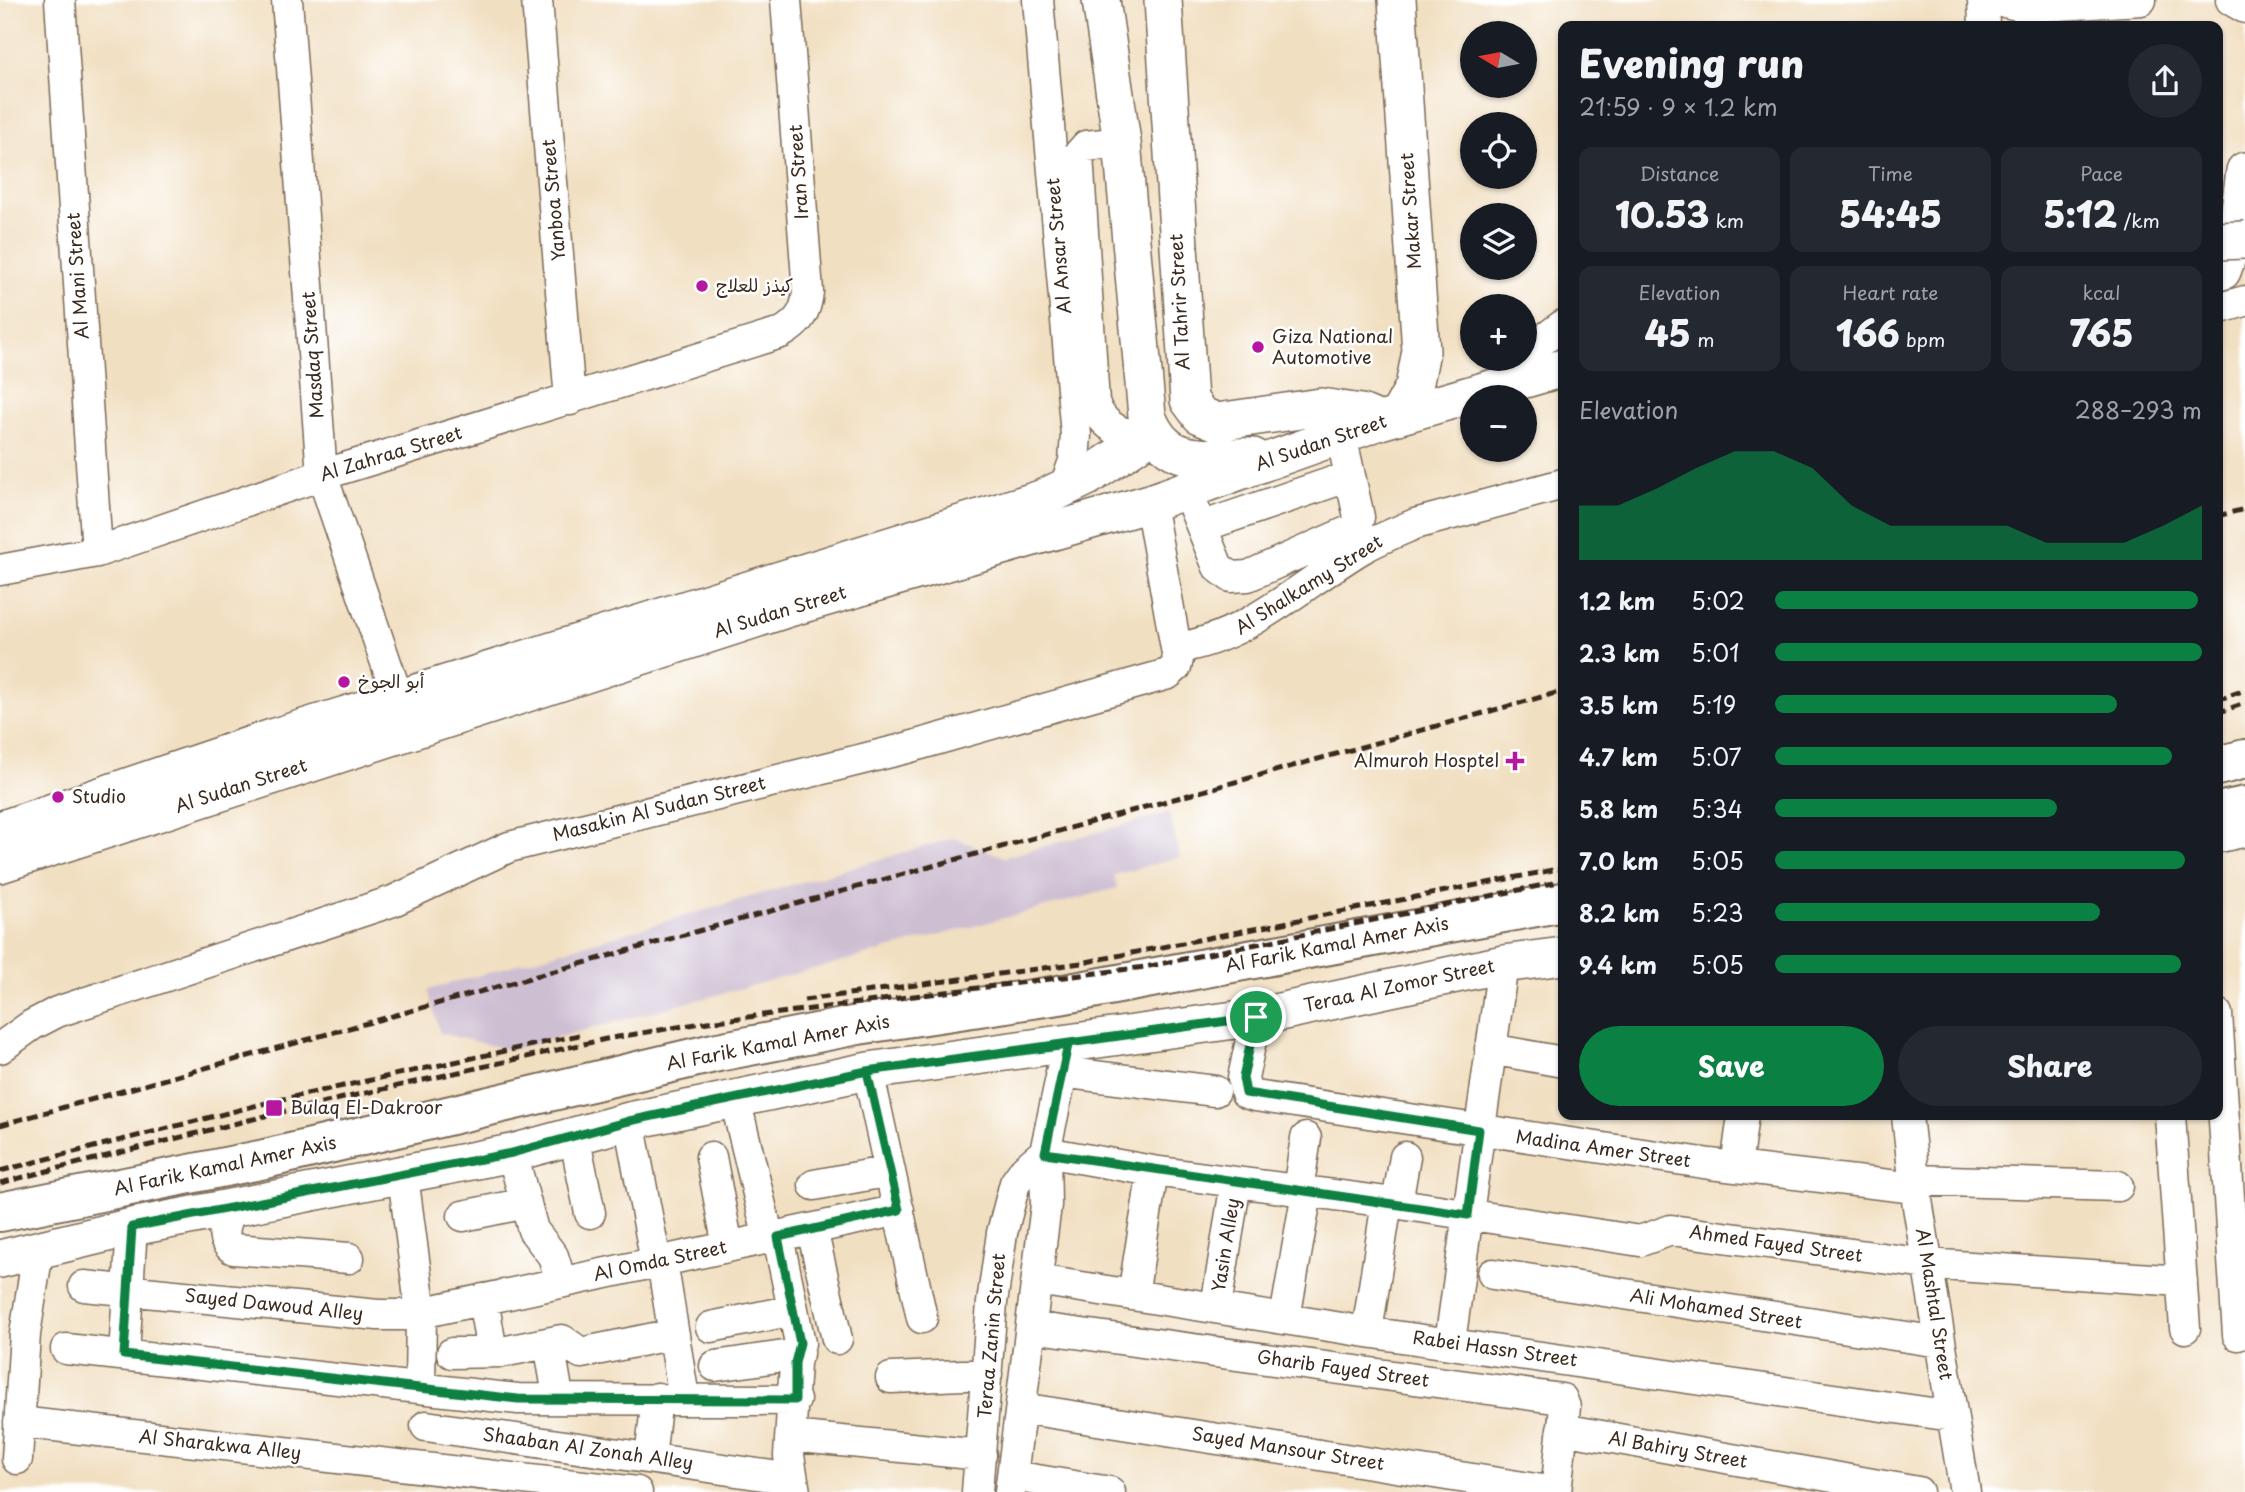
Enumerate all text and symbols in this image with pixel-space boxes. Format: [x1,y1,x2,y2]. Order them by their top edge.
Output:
north arrow [1460,21,1536,98]
map controls [1460,21,1537,462]
text: Evening run [1579,34,1804,91]
button: share [2128,44,2202,118]
text: 21:59 · 9 × 1.2 km [1579,89,1778,124]
button: locate [1460,112,1537,189]
street label: Iran Street [781,124,814,220]
street label: Yanboa Street [534,138,571,262]
street label: Makar Street [1392,152,1427,270]
text: Distance [1640,159,1719,187]
text: Time [1868,159,1913,187]
text: Pace [2080,159,2123,187]
street label: Al Ansar Street [1038,177,1077,315]
text: 10.53 [1615,187,1709,240]
text: 54:45 [1839,187,1942,240]
text: 5:12 [2043,187,2117,240]
button: layers [1460,203,1537,280]
text: km [1709,206,1744,234]
text: /km [2117,206,2160,234]
street label: Al Mani Street [59,212,94,340]
street label: Al Tahrir Street [1161,233,1196,371]
place label: كيذز للعلاج [716,271,794,298]
marker: كيذز للعلاج [694,278,710,294]
text: Elevation [1639,278,1720,306]
text: Heart rate [1843,278,1938,306]
text: kcal [2083,278,2120,306]
street label: Masdaq Street [294,291,329,419]
button: + [1460,294,1537,371]
text: 45 [1645,306,1691,359]
text: 166 [1836,306,1900,359]
text: 765 [2069,306,2134,359]
place label: Giza National Automotive [1272,322,1393,370]
text: m [1691,325,1714,353]
text: bpm [1900,325,1945,353]
marker: Giza National Automotive [1250,339,1266,355]
button: − [1460,385,1537,462]
text: Elevation [1579,392,1678,427]
text: 288–293 m [2074,392,2202,427]
street label: Al Sudan Street [1251,406,1390,477]
street label: Al Zahraa Street [316,418,465,487]
street label: Al Shalkamy Street [1229,527,1387,640]
street label: Al Sudan Street [710,578,849,644]
text: 1.2 km [1579,583,1655,618]
text: 5:02 [1691,583,1745,618]
text: 2.3 km [1579,635,1660,670]
text: 5:01 [1691,635,1739,670]
place label: أبو الجوخ [358,667,425,694]
marker: أبو الجوخ [336,674,352,690]
text: 3.5 km [1579,687,1659,722]
text: 5:19 [1691,687,1736,722]
text: 4.7 km [1579,739,1658,774]
text: 5:07 [1691,739,1742,774]
place label: Almuroh Hosptel [1354,746,1499,773]
street label: Al Sudan Street [171,751,310,819]
marker: Almuroh Hosptel [1505,751,1525,771]
street label: Masakin Al Sudan Street [549,768,768,847]
place label: Studio [72,782,126,809]
marker: Studio [50,789,66,805]
text: 5.8 km [1579,791,1658,826]
text: 5:34 [1691,791,1743,826]
text: 7.0 km [1579,843,1659,878]
text: 5:05 [1691,843,1744,878]
text: 8.2 km [1579,895,1660,930]
text: 5:23 [1691,895,1744,930]
street label: Al Farik Kamal Amer Axis [1223,909,1451,978]
text: 9.4 km [1579,947,1657,982]
text: 5:05 [1691,947,1744,982]
street label: Teraa Al Zomor Street [1301,951,1497,1018]
pin [1226,987,1286,1047]
icon: arrive [1237,998,1275,1036]
street label: Al Farik Kamal Amer Axis [664,1007,892,1076]
button: Save [1579,1026,1884,1106]
button: Share [1898,1026,2202,1106]
place label: Bulaq El-Dakroor [290,1093,443,1120]
marker: Bulaq El-Dakroor [264,1098,284,1118]
street label: Madina Amer Street [1514,1122,1692,1173]
street label: Al Farik Kamal Amer Axis [111,1128,339,1201]
street label: Yasin Alley [1204,1196,1245,1294]
street label: Ahmed Fayed Street [1688,1217,1864,1268]
street label: Al Mashtal Street [1910,1226,1961,1382]
street label: Al Omda Street [591,1232,729,1287]
street label: Teraa Zanin Street [970,1252,1011,1420]
street label: Sayed Dawoud Alley [184,1281,365,1326]
street label: Ali Mohamed Street [1628,1281,1804,1334]
street label: Rabei Hassn Street [1411,1323,1579,1372]
street label: Gharib Fayed Street [1256,1342,1431,1393]
street label: Shaaban Al Zonah Alley [481,1419,695,1476]
street label: Sayed Mansour Street [1190,1419,1386,1476]
street label: Al Sharakwa Alley [138,1422,303,1465]
street label: Al Bahiry Street [1607,1423,1750,1474]

